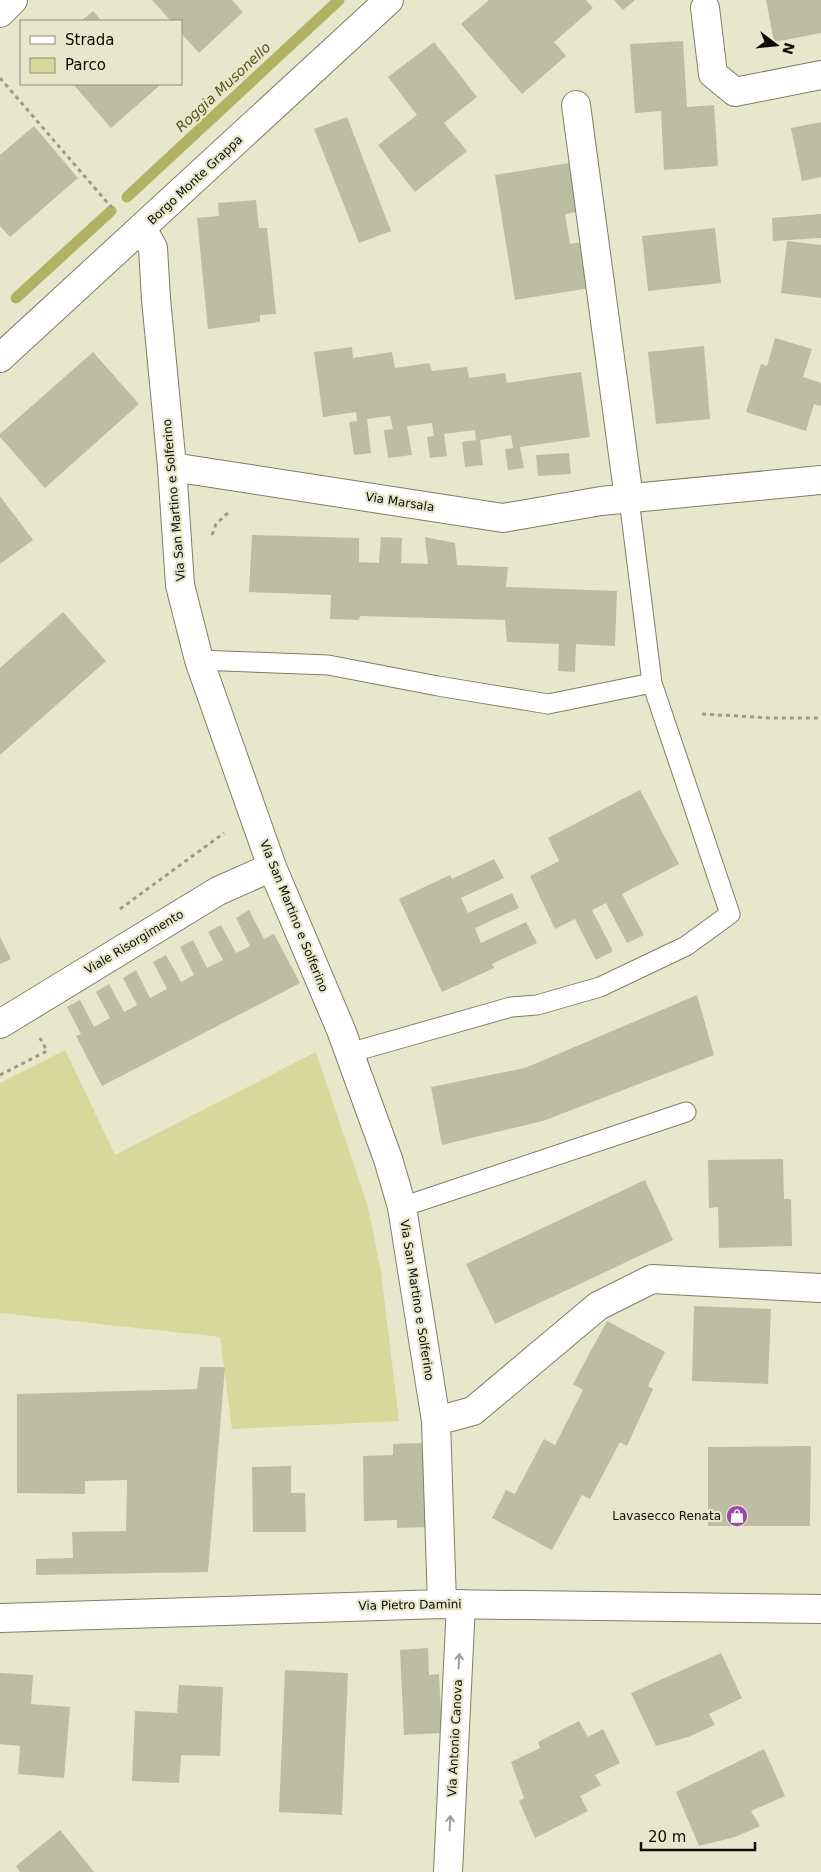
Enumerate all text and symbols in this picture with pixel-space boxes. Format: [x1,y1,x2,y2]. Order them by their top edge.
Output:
legend [20,20,182,85]
north arrow [751,20,801,70]
text: Strada [65,31,114,49]
water label: Roggia Musonello [172,39,274,135]
text: N [779,41,798,56]
text: Parco [65,56,106,74]
street label: Borgo Monte Grappa [145,132,245,228]
street label: Via San Martino e Solferino [160,418,188,582]
street label: Via Marsala [365,490,435,514]
street label: Via San Martino e Solferino [257,838,331,994]
street label: Viale Risorgimento [82,907,186,977]
street label: Via San Martino e Solferino [397,1219,437,1381]
shop icon: Lavasecco Renata [725,1504,749,1528]
place label: Lavasecco Renata [612,1509,721,1523]
street label: Via Pietro Damini [358,1597,462,1613]
one-way arrow [454,1653,463,1669]
street label: Via Antonio Canova [445,1679,465,1797]
one-way arrow [446,1816,455,1832]
scale bar [641,1820,755,1852]
text: 20 m [648,1828,686,1846]

